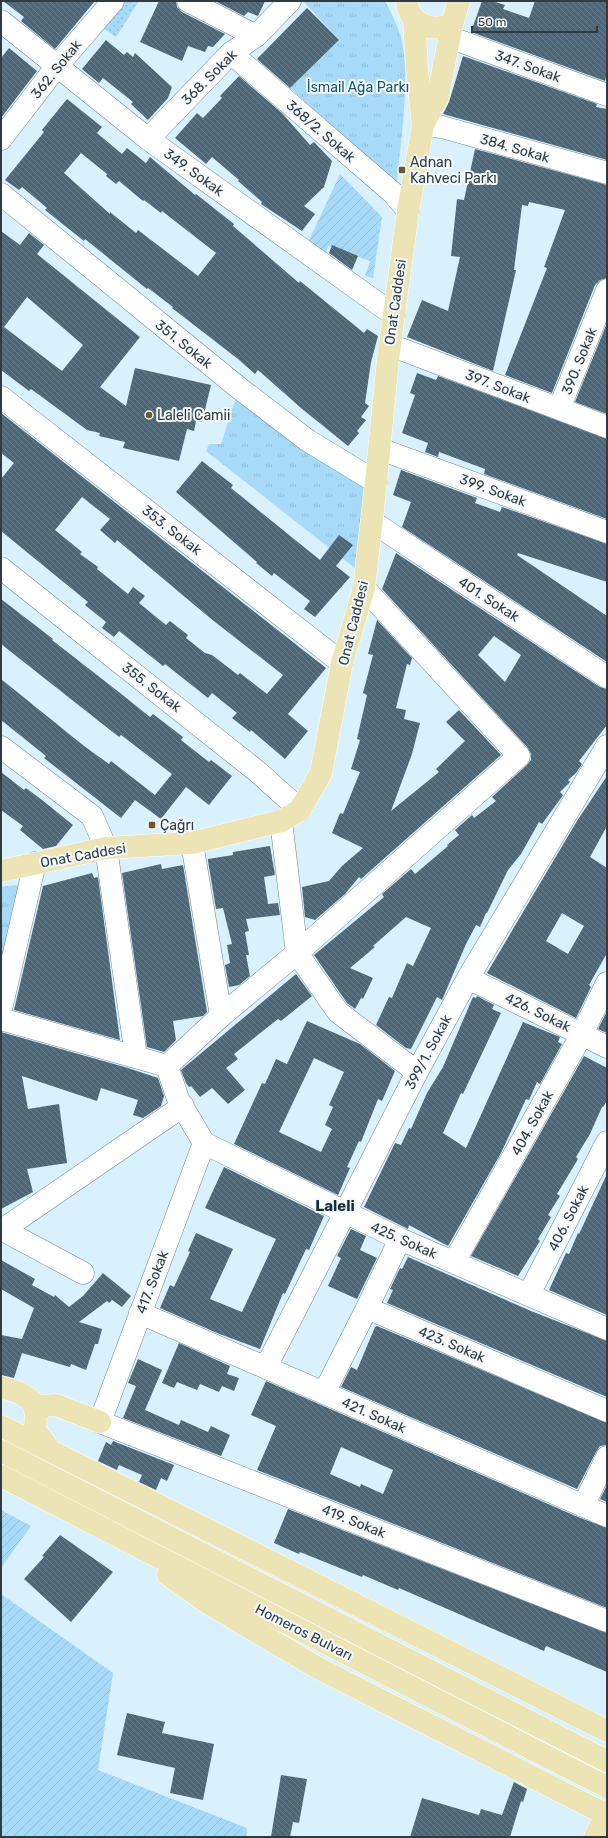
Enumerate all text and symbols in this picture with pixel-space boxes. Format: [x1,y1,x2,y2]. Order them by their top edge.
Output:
scale bar [472,8,597,34]
text: 50 m [478,15,506,29]
street label: 362. Sokak [28,36,86,102]
street label: 368. Sokak [178,46,241,109]
street label: 347. Sokak [493,47,564,86]
park label: İsmail Ağa Parkı [307,79,409,96]
street label: 368/2. Sokak [283,97,359,167]
street label: 384. Sokak [478,130,552,167]
street label: 349. Sokak [160,145,228,200]
place label: Adnan Kahveci Parkı [410,154,497,187]
marker: Adnan Kahveci Parkı [397,165,407,175]
street label: Onat Caddesi [381,258,410,346]
street label: 351. Sokak [152,316,216,373]
street label: 390. Sokak [558,324,601,397]
street label: 397. Sokak [463,366,534,407]
place label: Laleli Camii [157,407,230,424]
marker: Laleli Camii [144,410,154,420]
street label: 399. Sokak [457,471,529,511]
street label: 353. Sokak [139,502,205,559]
street label: 401. Sokak [455,573,523,626]
street label: Onat Caddesi [335,579,372,667]
street label: 355. Sokak [119,659,185,716]
place label: Çağrı [160,817,194,834]
marker: Çağrı [147,820,157,830]
street label: Onat Caddesi [39,840,127,871]
street label: 426. Sokak [502,989,574,1036]
street label: 399/1. Sokak [402,1011,456,1093]
street label: 404. Sokak [508,1087,558,1159]
street label: 406. Sokak [545,1182,593,1254]
district label: Laleli [315,1197,355,1215]
street label: 425. Sokak [368,1218,440,1263]
street label: 417. Sokak [133,1247,173,1316]
street label: 423. Sokak [416,1323,489,1366]
street label: 421. Sokak [339,1394,409,1437]
street label: 419. Sokak [319,1501,389,1542]
street label: Homeros Bulvarı [252,1601,355,1664]

